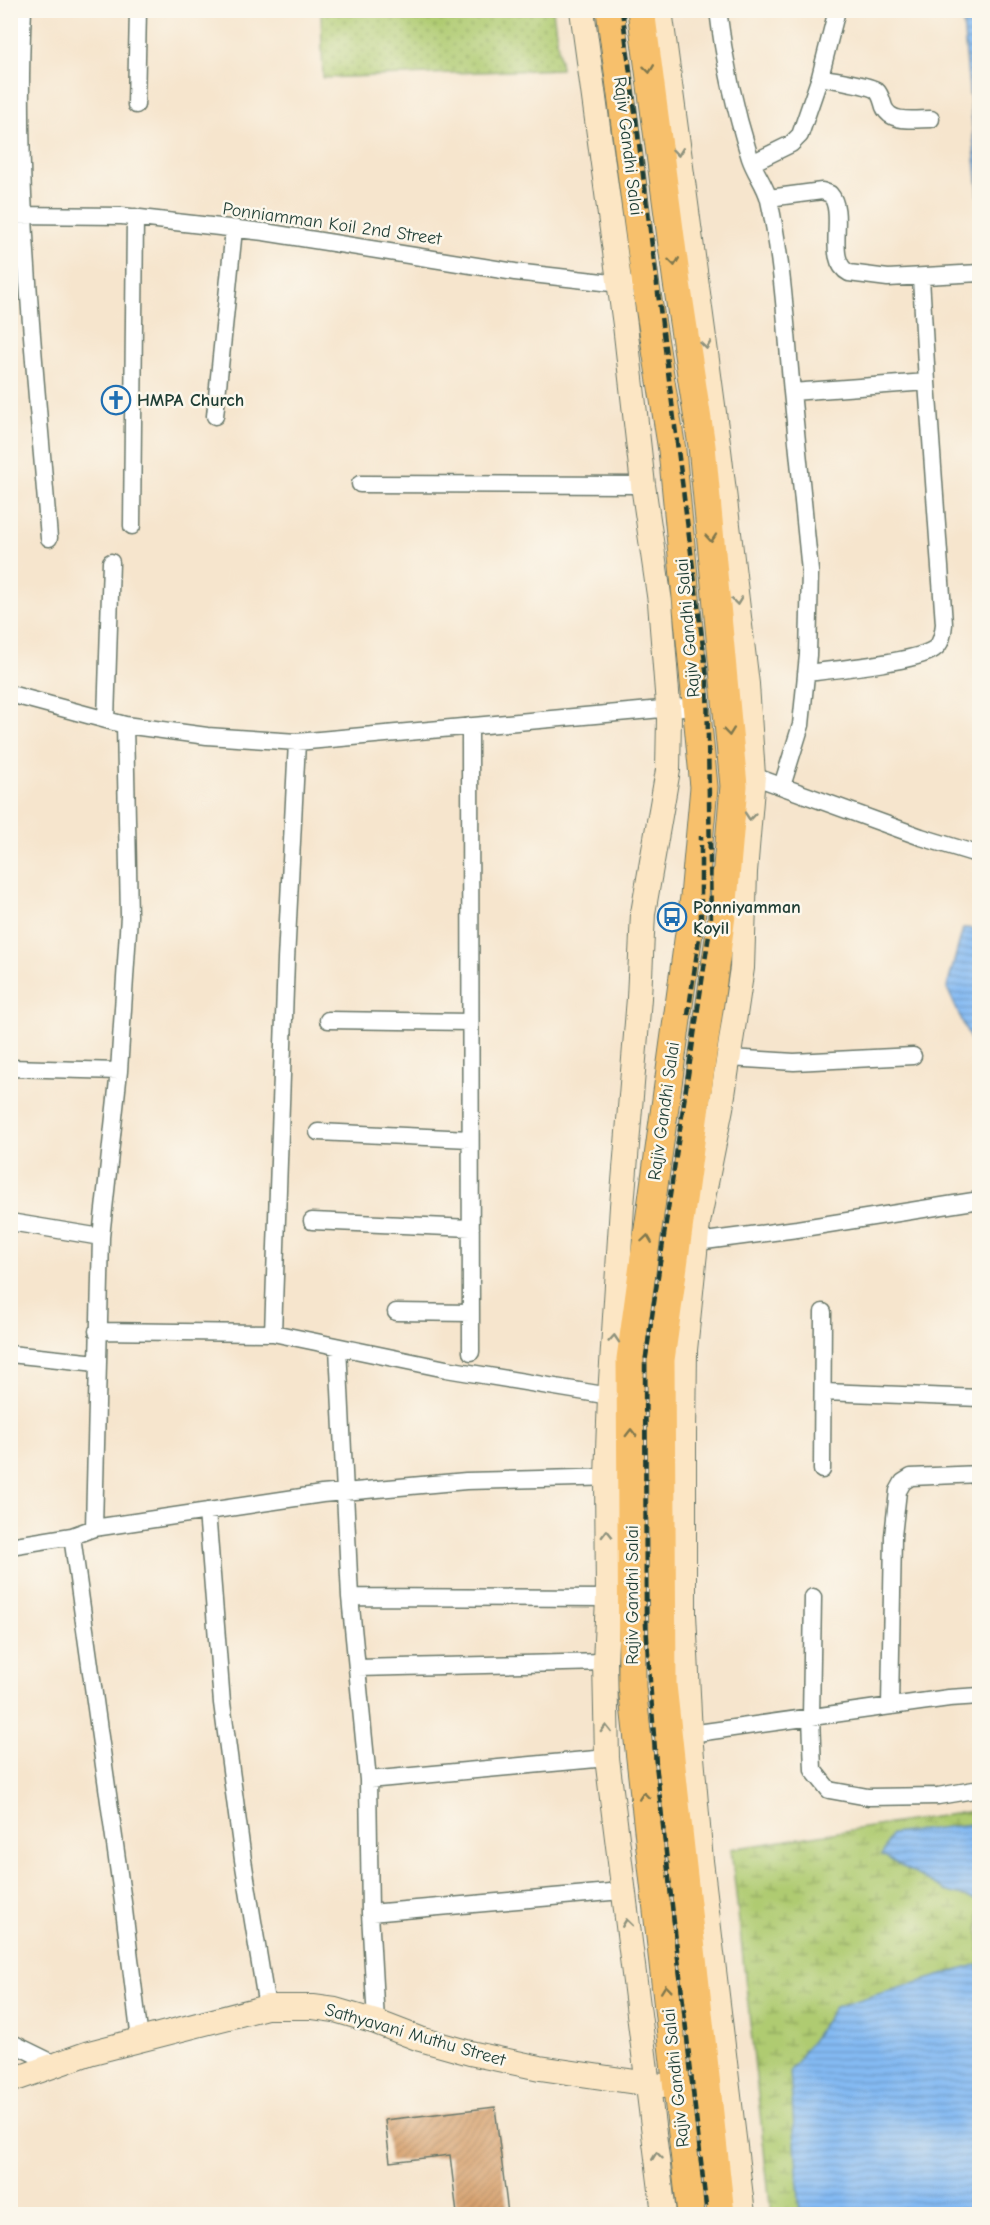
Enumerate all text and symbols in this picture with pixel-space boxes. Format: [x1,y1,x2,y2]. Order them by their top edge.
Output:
one-way arrow [642,64,654,73]
street label: Rajiv Gandhi Salai [609,75,647,217]
one-way arrow [672,147,684,156]
street label: Ponniamman Koil 2nd Street [221,198,444,250]
one-way arrow [667,257,679,266]
one-way arrow [699,340,711,349]
church icon: HMPA Church [100,384,132,416]
place label: HMPA Church [137,390,244,411]
one-way arrow [704,534,717,543]
street label: Rajiv Gandhi Salai [671,558,705,698]
one-way arrow [730,596,743,606]
one-way arrow [722,728,735,737]
one-way arrow [744,811,757,821]
place label: Ponniyamman Koyil [693,897,801,939]
bus stop icon: Ponniyamman Koyil [656,901,688,933]
street label: Rajiv Gandhi Salai [644,1040,684,1182]
one-way arrow [640,1235,652,1244]
one-way arrow [607,1335,620,1344]
one-way arrow [625,1429,637,1438]
street label: Rajiv Gandhi Salai [622,1525,643,1665]
one-way arrow [601,1529,613,1538]
one-way arrow [600,1724,613,1733]
one-way arrow [638,1791,651,1800]
one-way arrow [621,1918,633,1927]
one-way arrow [660,1985,673,1994]
street label: Sathyavani Muthu Street [322,1999,509,2071]
street label: Rajiv Gandhi Salai [658,2007,694,2149]
one-way arrow [651,2152,664,2161]

